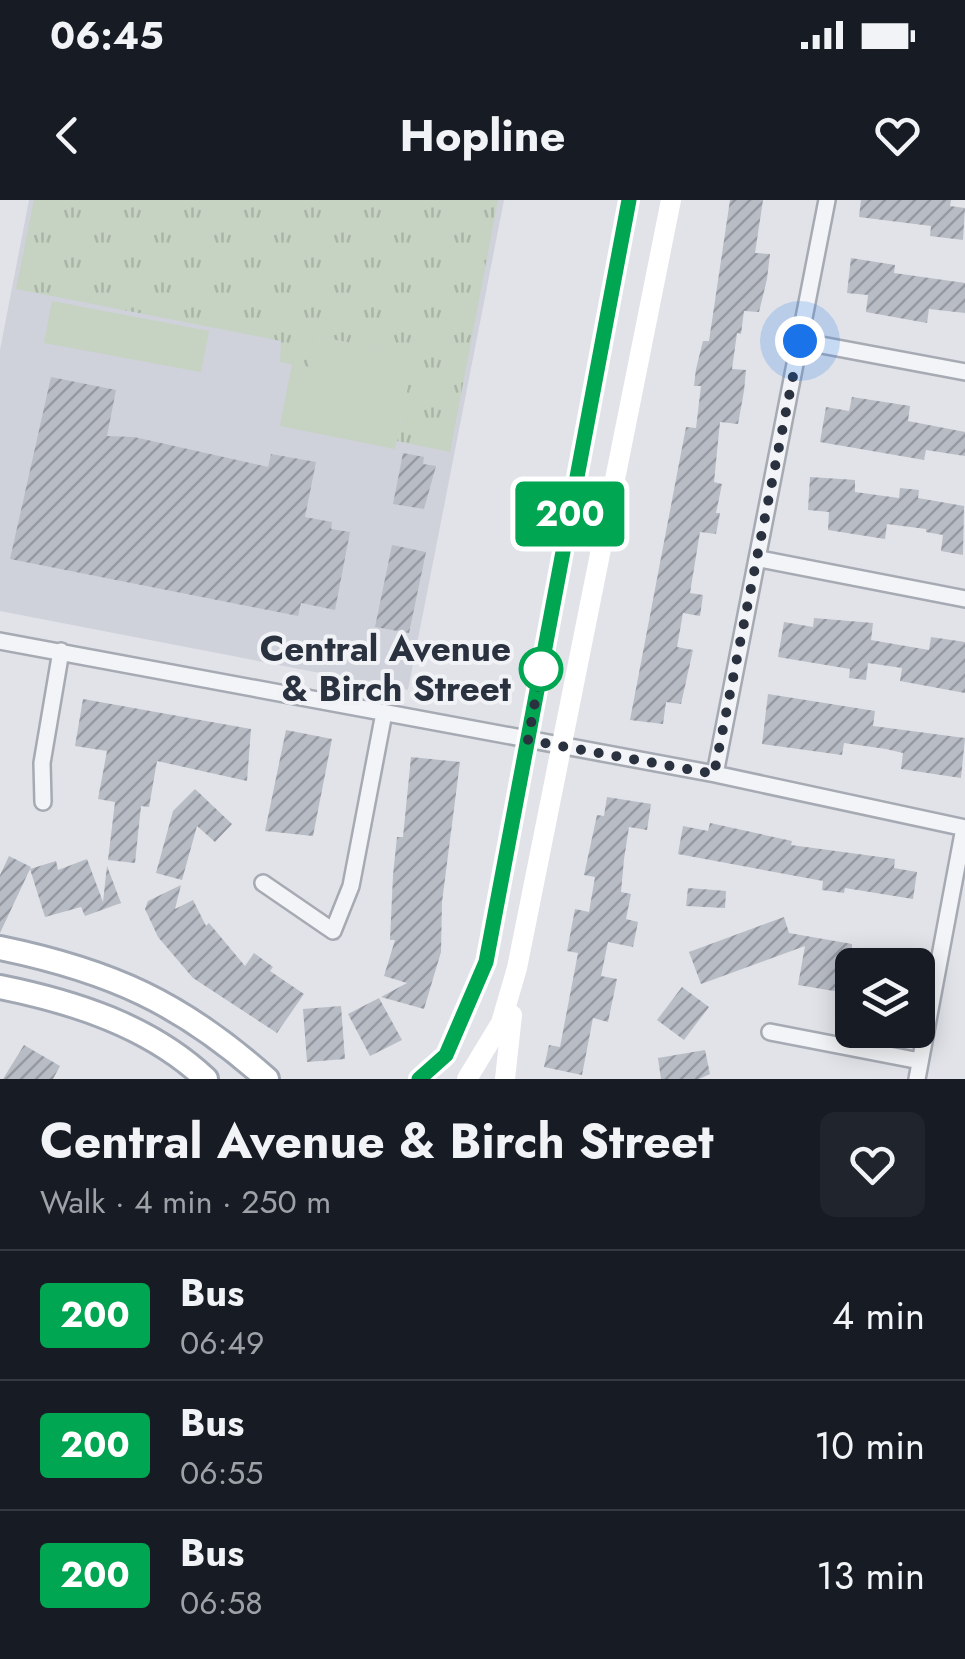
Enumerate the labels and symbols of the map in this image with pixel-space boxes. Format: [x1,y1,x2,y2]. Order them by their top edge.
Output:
your location [775,316,825,366]
line badge: 200 [512,482,628,546]
place label: Central Avenue & Birch Street [260,624,511,714]
marker: Central Avenue & Birch Street [520,648,562,690]

